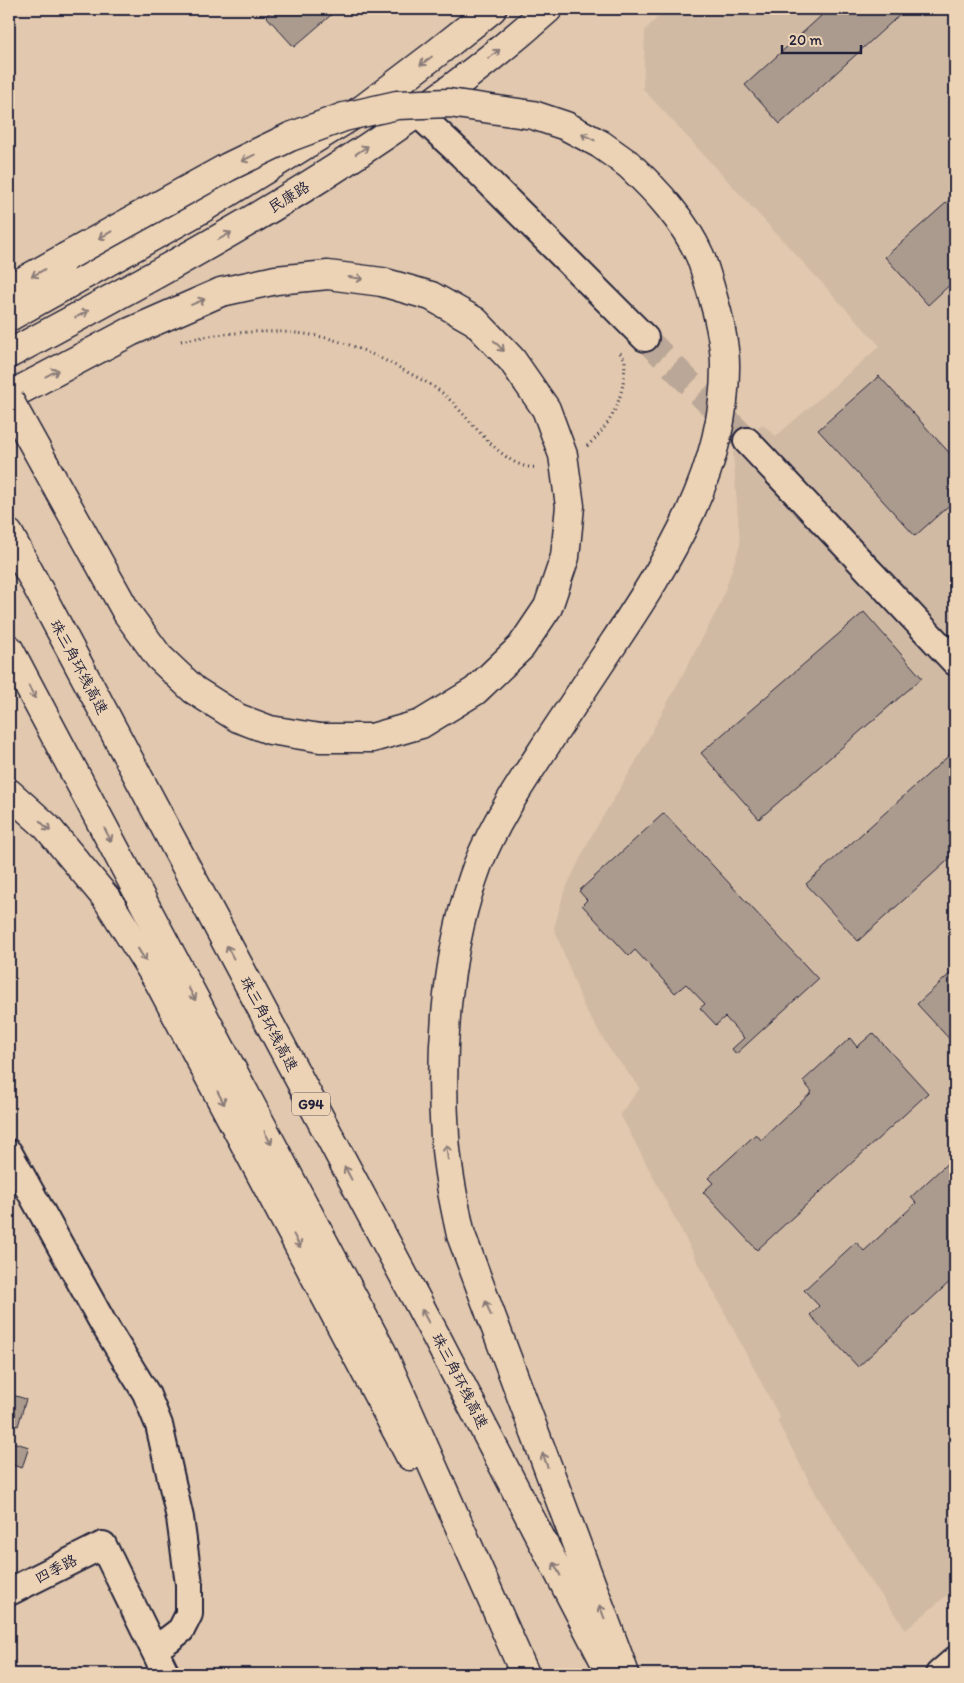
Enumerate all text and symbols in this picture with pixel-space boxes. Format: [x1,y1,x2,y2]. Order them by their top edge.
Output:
scale bar [782,22,860,54]
text: 20 m [789,31,823,49]
one-way arrow [487,48,500,59]
one-way arrow [419,56,433,66]
one-way arrow [580,132,595,142]
one-way arrow [355,145,369,155]
one-way arrow [241,153,256,163]
street label: 民康路 [265,177,313,217]
one-way arrow [217,230,231,240]
one-way arrow [99,231,113,241]
one-way arrow [30,268,45,278]
one-way arrow [348,274,364,284]
one-way arrow [190,297,205,307]
one-way arrow [75,309,89,319]
one-way arrow [493,340,505,353]
one-way arrow [44,368,59,377]
street label: 珠三角环线高速 [46,616,112,718]
one-way arrow [27,684,37,698]
one-way arrow [39,820,51,832]
one-way arrow [104,827,113,842]
one-way arrow [225,945,235,960]
one-way arrow [138,948,148,962]
street label: 珠三角环线高速 [236,973,302,1075]
one-way arrow [188,986,197,1001]
one-way arrow [216,1090,226,1105]
road number: G94 [292,1092,330,1116]
one-way arrow [264,1130,274,1144]
one-way arrow [441,1144,451,1160]
one-way arrow [343,1166,353,1180]
one-way arrow [292,1234,302,1249]
one-way arrow [483,1301,493,1316]
one-way arrow [420,1309,429,1324]
street label: 珠三角环线高速 [428,1330,492,1432]
one-way arrow [540,1453,549,1468]
street label: 四季路 [32,1551,80,1587]
one-way arrow [552,1562,561,1577]
one-way arrow [597,1605,606,1620]

